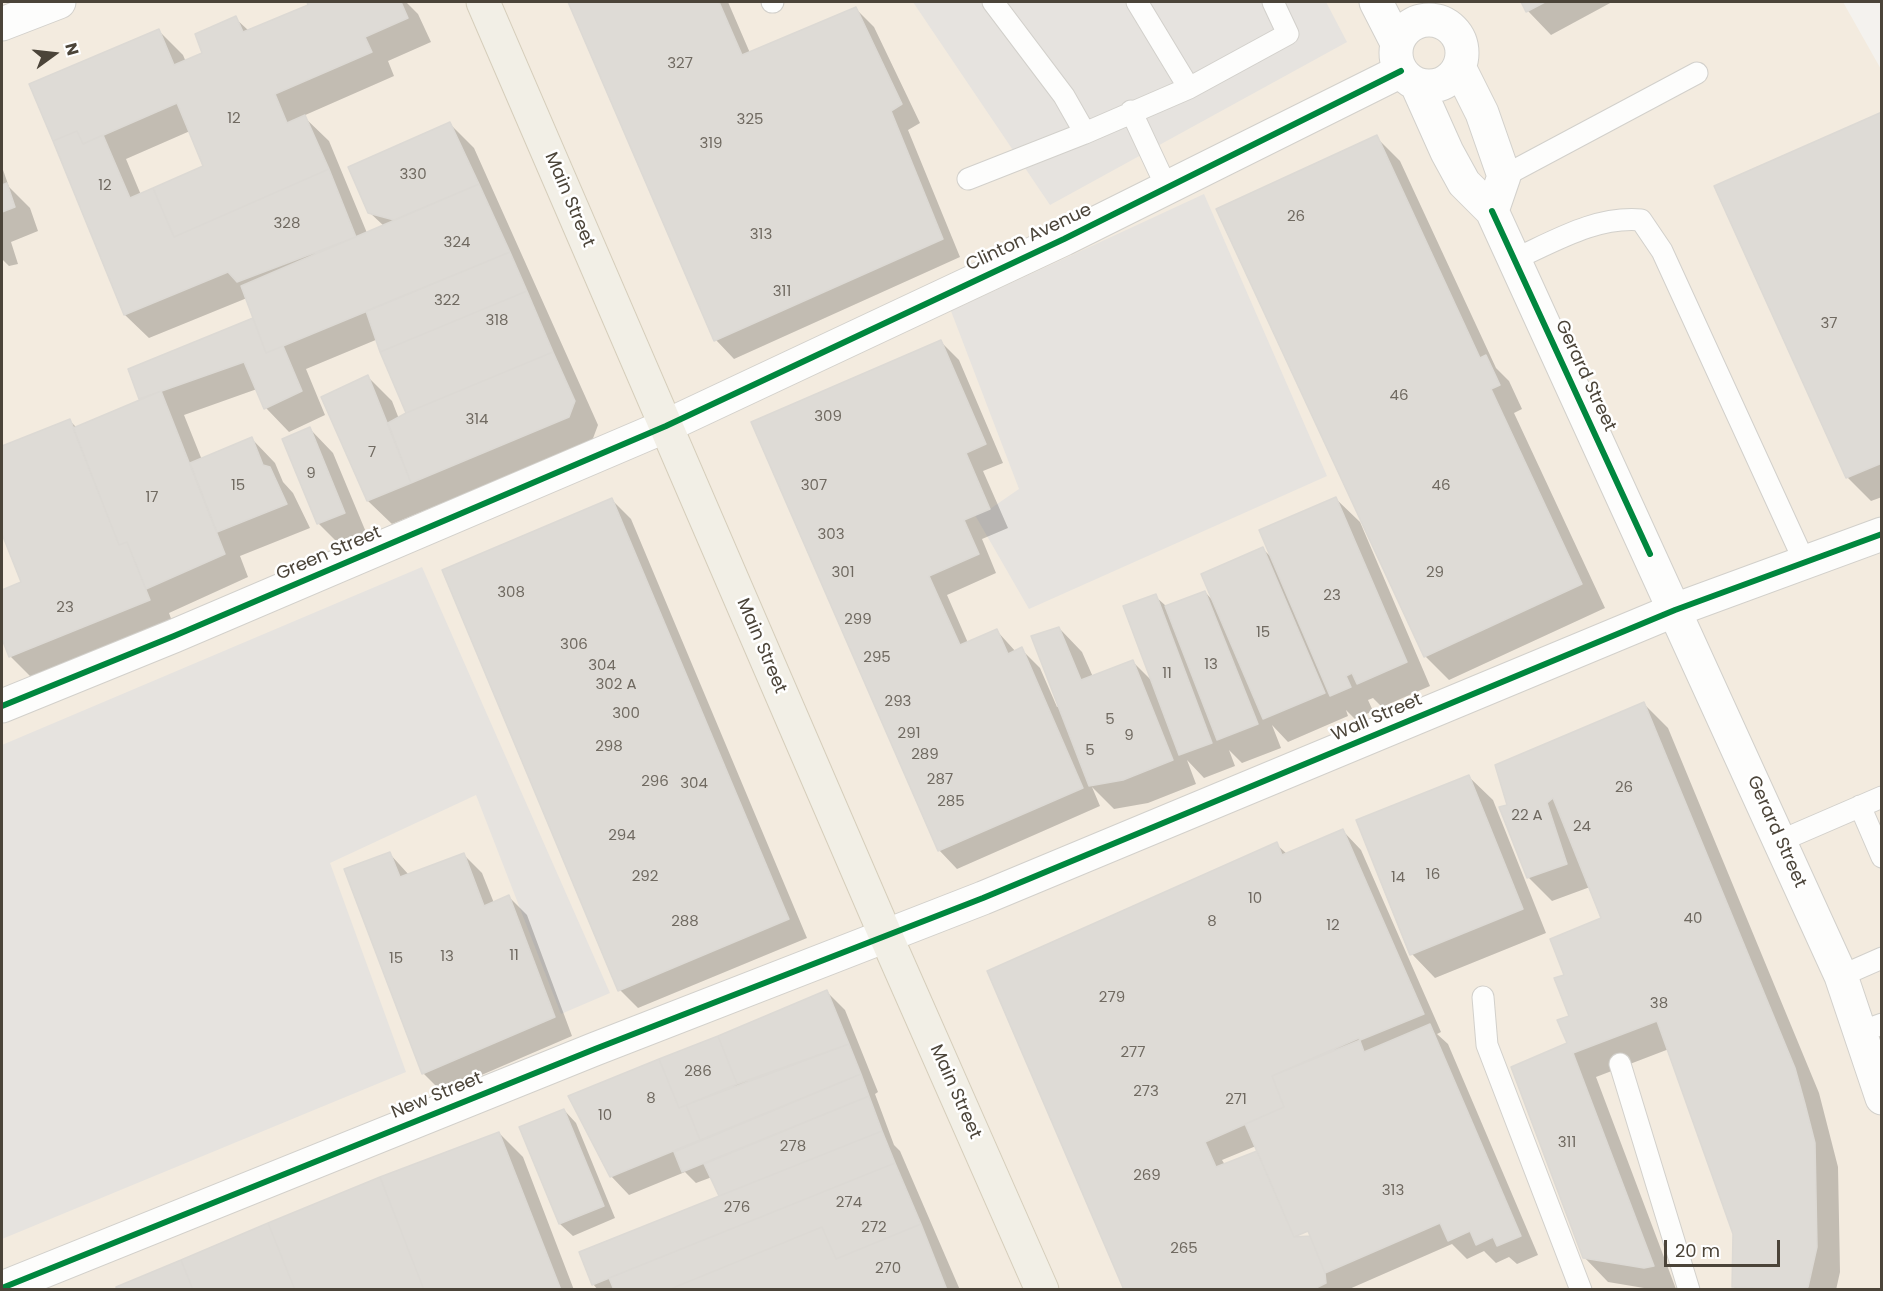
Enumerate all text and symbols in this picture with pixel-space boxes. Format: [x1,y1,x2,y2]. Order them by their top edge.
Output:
north arrow [24,24,84,84]
text: N [59,40,85,58]
house number: 327 [667,55,693,73]
house number: 12 [227,110,241,128]
house number: 325 [737,111,763,129]
house number: 319 [699,135,723,153]
street label: Main Street [539,149,599,251]
house number: 330 [399,166,427,184]
house number: 12 [98,177,112,195]
street label: Clinton Avenue [963,199,1095,277]
house number: 26 [1287,208,1305,226]
house number: 328 [274,215,300,233]
house number: 313 [750,226,772,244]
house number: 324 [444,234,470,252]
house number: 311 [773,283,791,301]
house number: 322 [434,292,460,310]
house number: 318 [485,312,509,330]
house number: 37 [1820,315,1838,333]
street label: Gerard Street [1550,317,1620,435]
house number: 46 [1390,387,1408,405]
house number: 309 [814,408,842,426]
house number: 314 [465,411,489,429]
house number: 7 [368,444,376,462]
house number: 9 [306,465,316,483]
house number: 15 [231,477,245,495]
house number: 307 [801,477,827,495]
house number: 46 [1432,477,1450,495]
house number: 17 [146,489,158,507]
street label: Green Street [273,522,385,586]
house number: 303 [817,526,845,544]
house number: 301 [831,564,855,582]
house number: 29 [1426,564,1444,582]
house number: 308 [497,584,525,602]
house number: 23 [1323,587,1341,605]
street label: Main Street [731,595,791,697]
house number: 23 [56,599,74,617]
house number: 299 [844,611,872,629]
house number: 15 [1256,624,1270,642]
house number: 306 [560,636,588,654]
house number: 295 [863,649,891,667]
house number: 13 [1204,656,1218,674]
house number: 304 [588,657,616,675]
house number: 11 [1162,665,1172,683]
house number: 302 A [596,676,636,694]
street label: Wall Street [1329,689,1425,747]
house number: 293 [885,693,911,711]
house number: 300 [612,705,640,723]
house number: 5 [1105,711,1115,729]
house number: 291 [898,725,920,743]
house number: 9 [1124,727,1134,745]
house number: 298 [595,738,623,756]
house number: 5 [1085,742,1095,760]
house number: 289 [911,746,939,764]
house number: 287 [927,771,953,789]
house number: 296 [641,773,669,791]
street label: Gerard Street [1742,773,1810,891]
house number: 304 [680,775,708,793]
house number: 26 [1615,779,1633,797]
house number: 285 [937,793,965,811]
house number: 22 A [1511,807,1543,825]
house number: 24 [1573,818,1591,836]
house number: 294 [608,827,636,845]
house number: 16 [1426,866,1440,884]
house number: 292 [632,868,658,886]
house number: 14 [1391,869,1405,887]
house number: 10 [1248,890,1262,908]
house number: 40 [1684,910,1702,928]
house number: 288 [671,913,699,931]
house number: 8 [1207,913,1217,931]
house number: 12 [1326,917,1340,935]
house number: 11 [509,947,519,965]
house number: 13 [440,948,454,966]
house number: 15 [389,950,403,968]
house number: 279 [1099,989,1125,1007]
house number: 38 [1650,995,1668,1013]
street label: Main Street [925,1041,985,1143]
house number: 277 [1120,1044,1146,1062]
house number: 286 [684,1063,712,1081]
street label: New Street [388,1068,486,1124]
house number: 273 [1133,1083,1159,1101]
house number: 8 [646,1090,656,1108]
house number: 271 [1225,1091,1247,1109]
house number: 10 [598,1107,612,1125]
house number: 311 [1558,1134,1576,1152]
house number: 278 [780,1138,806,1156]
house number: 269 [1133,1167,1161,1185]
house number: 313 [1382,1182,1404,1200]
house number: 274 [836,1194,862,1212]
house number: 276 [724,1199,750,1217]
house number: 272 [861,1219,887,1237]
scale bar [1667,1228,1782,1266]
text: 20 m [1675,1238,1720,1263]
house number: 265 [1170,1240,1198,1258]
house number: 270 [875,1260,901,1278]

